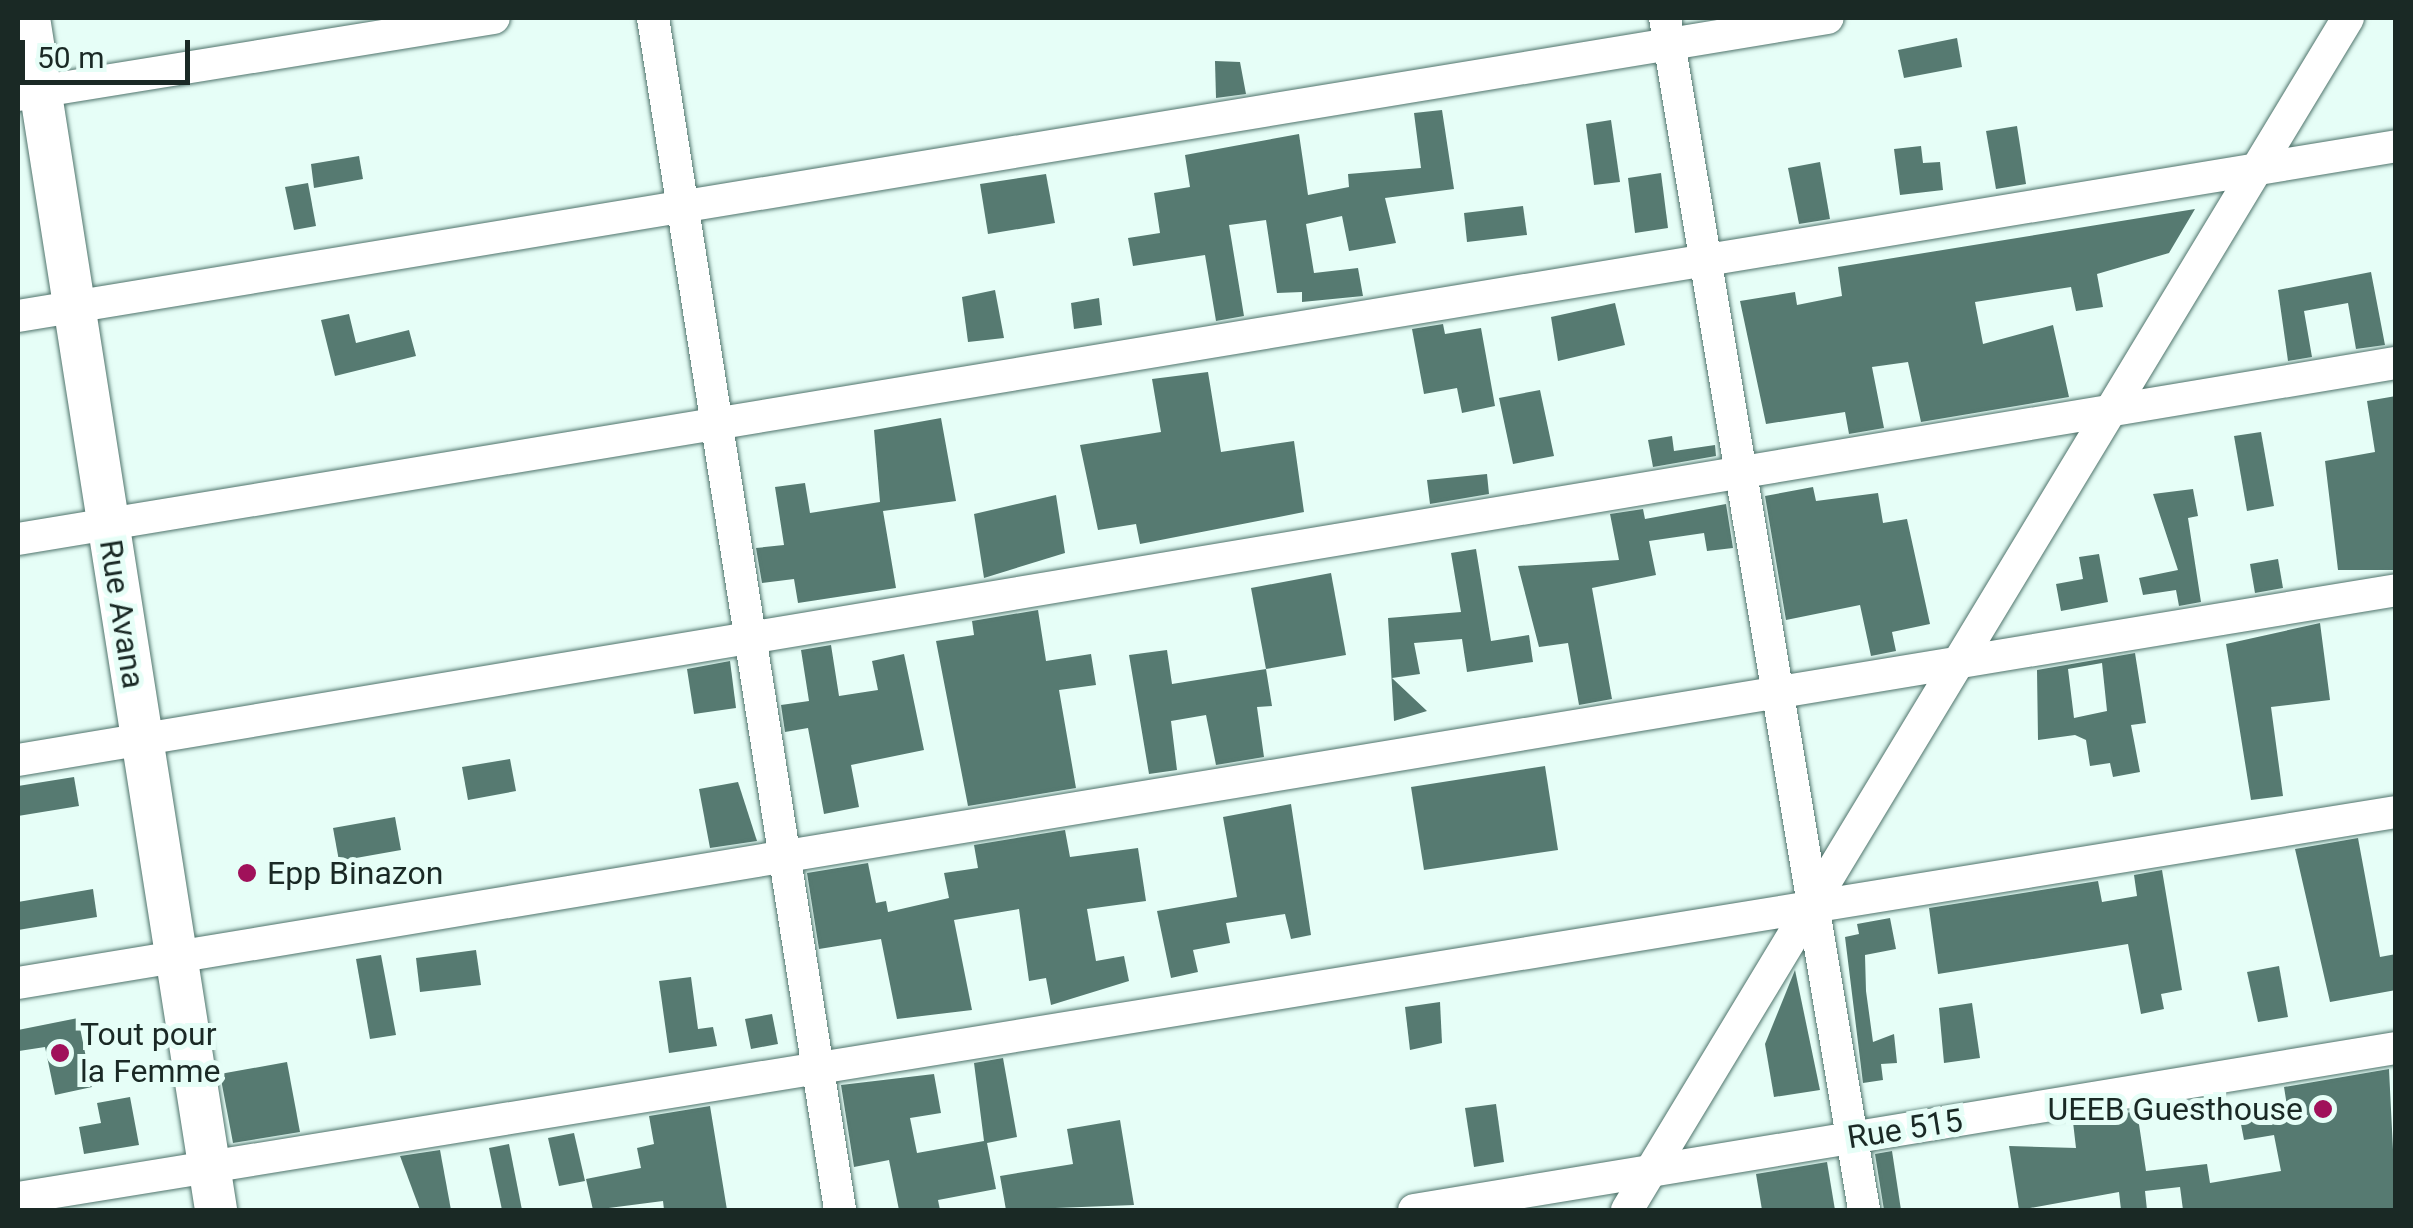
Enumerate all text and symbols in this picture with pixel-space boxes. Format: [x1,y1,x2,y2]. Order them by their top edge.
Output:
scale bar [25,20,195,82]
text: 50 m [37,40,104,75]
street label: Rue Avana [91,537,153,691]
place label: Epp Binazon [267,854,443,892]
marker: Epp Binazon [236,862,258,884]
place label: Tout pour la Femme [80,1016,221,1091]
marker: Tout pour la Femme [49,1042,71,1064]
place label: UEEB Guesthouse [2048,1090,2303,1128]
marker: UEEB Guesthouse [2312,1098,2334,1120]
street label: Rue 515 [1845,1101,1965,1157]

